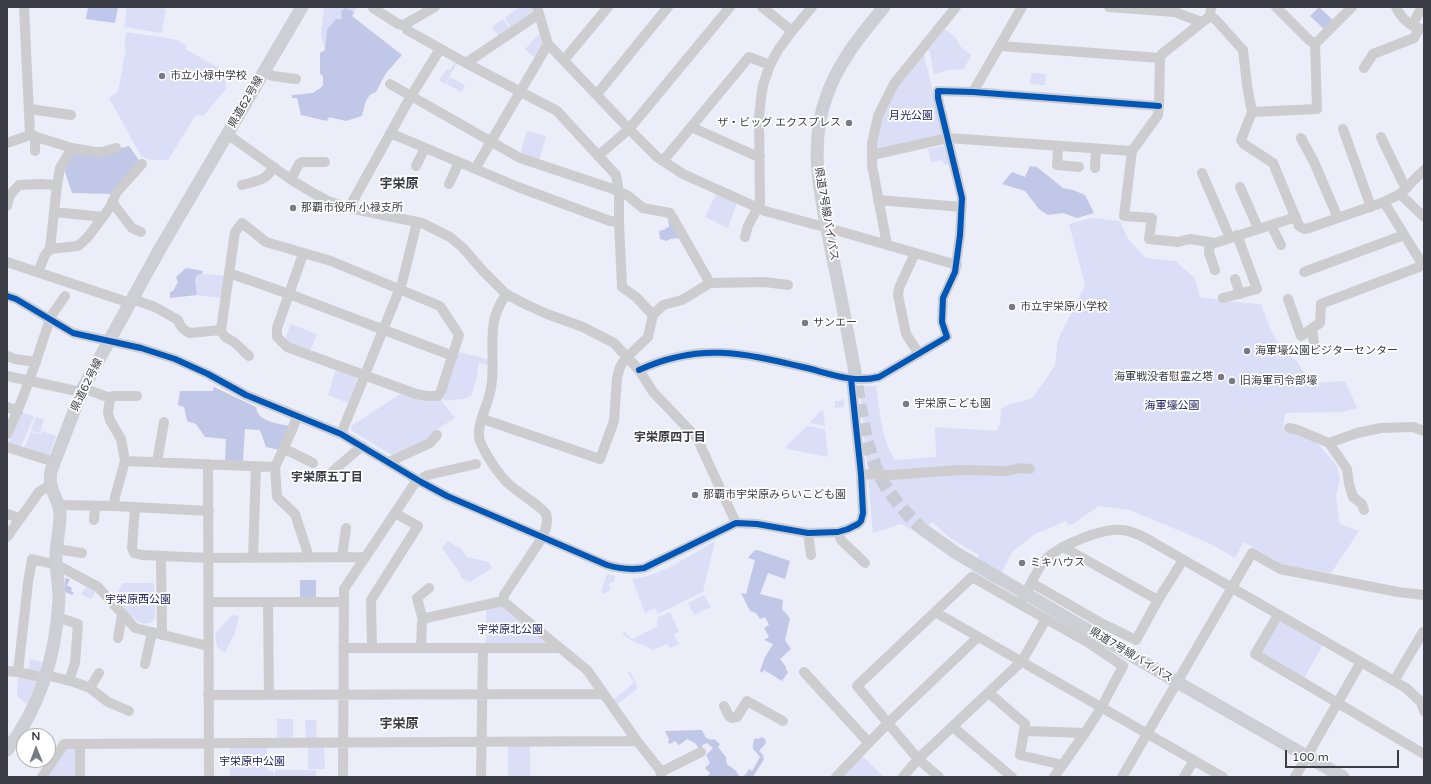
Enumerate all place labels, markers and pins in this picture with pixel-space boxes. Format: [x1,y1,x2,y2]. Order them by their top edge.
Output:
place label: 市立小禄中学校 [170,69,247,83]
marker: 市立小禄中学校 [157,71,167,81]
place label: ザ・ビッグ エクスプレス [717,116,841,130]
marker: ザ・ビッグ エクスプレス [844,118,854,128]
place label: 那覇市役所 小禄支所 [301,201,403,215]
marker: 那覇市役所 小禄支所 [288,203,298,213]
place label: 市立宇栄原小学校 [1020,300,1108,314]
marker: 市立宇栄原小学校 [1007,302,1017,312]
place label: サンエー [813,316,857,330]
marker: サンエー [800,318,810,328]
place label: 海軍壕公園ビジターセンター [1255,344,1398,358]
marker: 海軍壕公園ビジターセンター [1242,346,1252,356]
place label: 海軍戦没者慰霊之塔 [1114,370,1213,384]
marker: 海軍戦没者慰霊之塔 [1216,372,1226,382]
place label: 旧海軍司令部壕 [1240,374,1317,388]
marker: 旧海軍司令部壕 [1227,376,1237,386]
place label: 宇栄原こども園 [914,397,991,411]
marker: 宇栄原こども園 [901,399,911,409]
place label: 那覇市宇栄原みらいこども園 [703,488,846,502]
marker: 那覇市宇栄原みらいこども園 [690,490,700,500]
place label: ミキハウス [1030,556,1085,570]
marker: ミキハウス [1017,558,1027,568]

